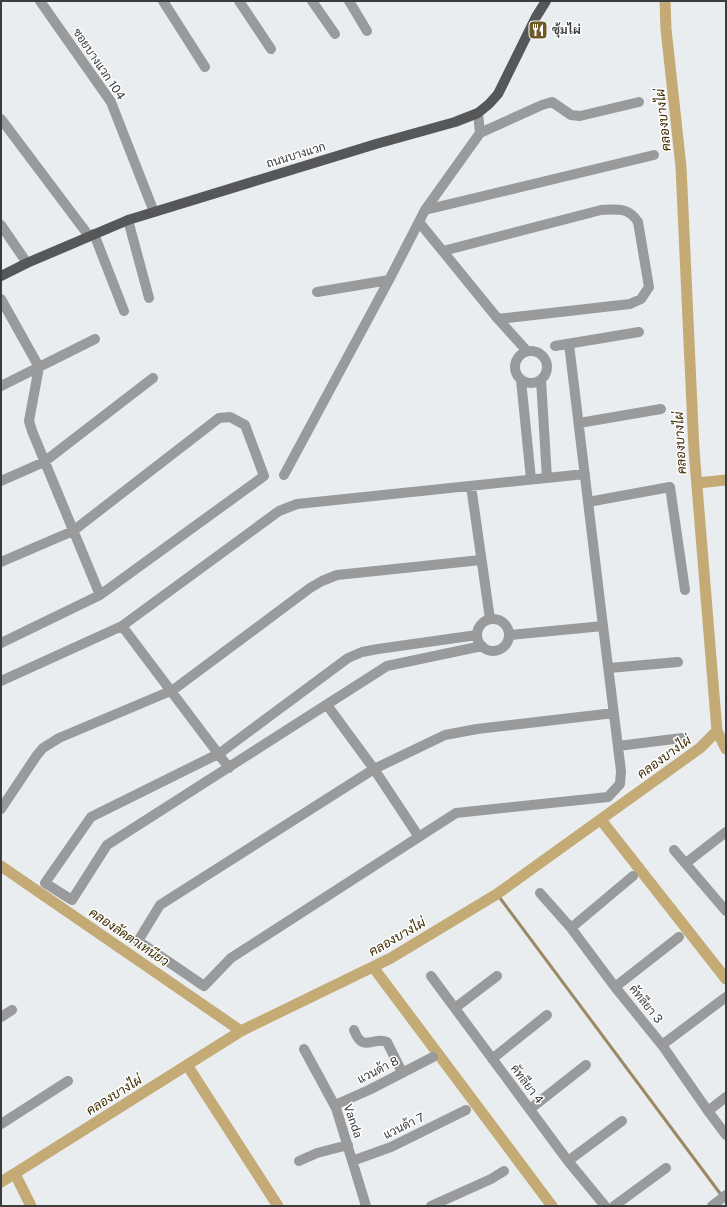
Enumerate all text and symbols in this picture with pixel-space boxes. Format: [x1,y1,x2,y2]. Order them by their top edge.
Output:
restaurant icon: ซุ้มไผ่ [527,19,549,41]
place label: ซุ้มไผ่ [552,22,581,38]
street label: ซอยบางแวก 104 [70,26,128,103]
water label: คลองบางไผ่ [651,87,674,152]
street label: ถนนบางแวก [265,139,327,171]
water label: คลองบางไผ่ [670,410,689,475]
water label: คลองบางไผ่ [634,731,695,781]
water label: คลองลัดตาเหนียว [86,903,173,969]
water label: คลองบางไผ่ [366,913,429,959]
street label: คัทลียา 3 [626,981,666,1026]
street label: แวนด้า 8 [355,1054,401,1086]
street label: คัทลียา 4 [508,1061,547,1107]
water label: คลองบางไผ่ [83,1071,145,1118]
street label: Vanda [341,1102,365,1140]
street label: แวนด้า 7 [381,1110,427,1142]

